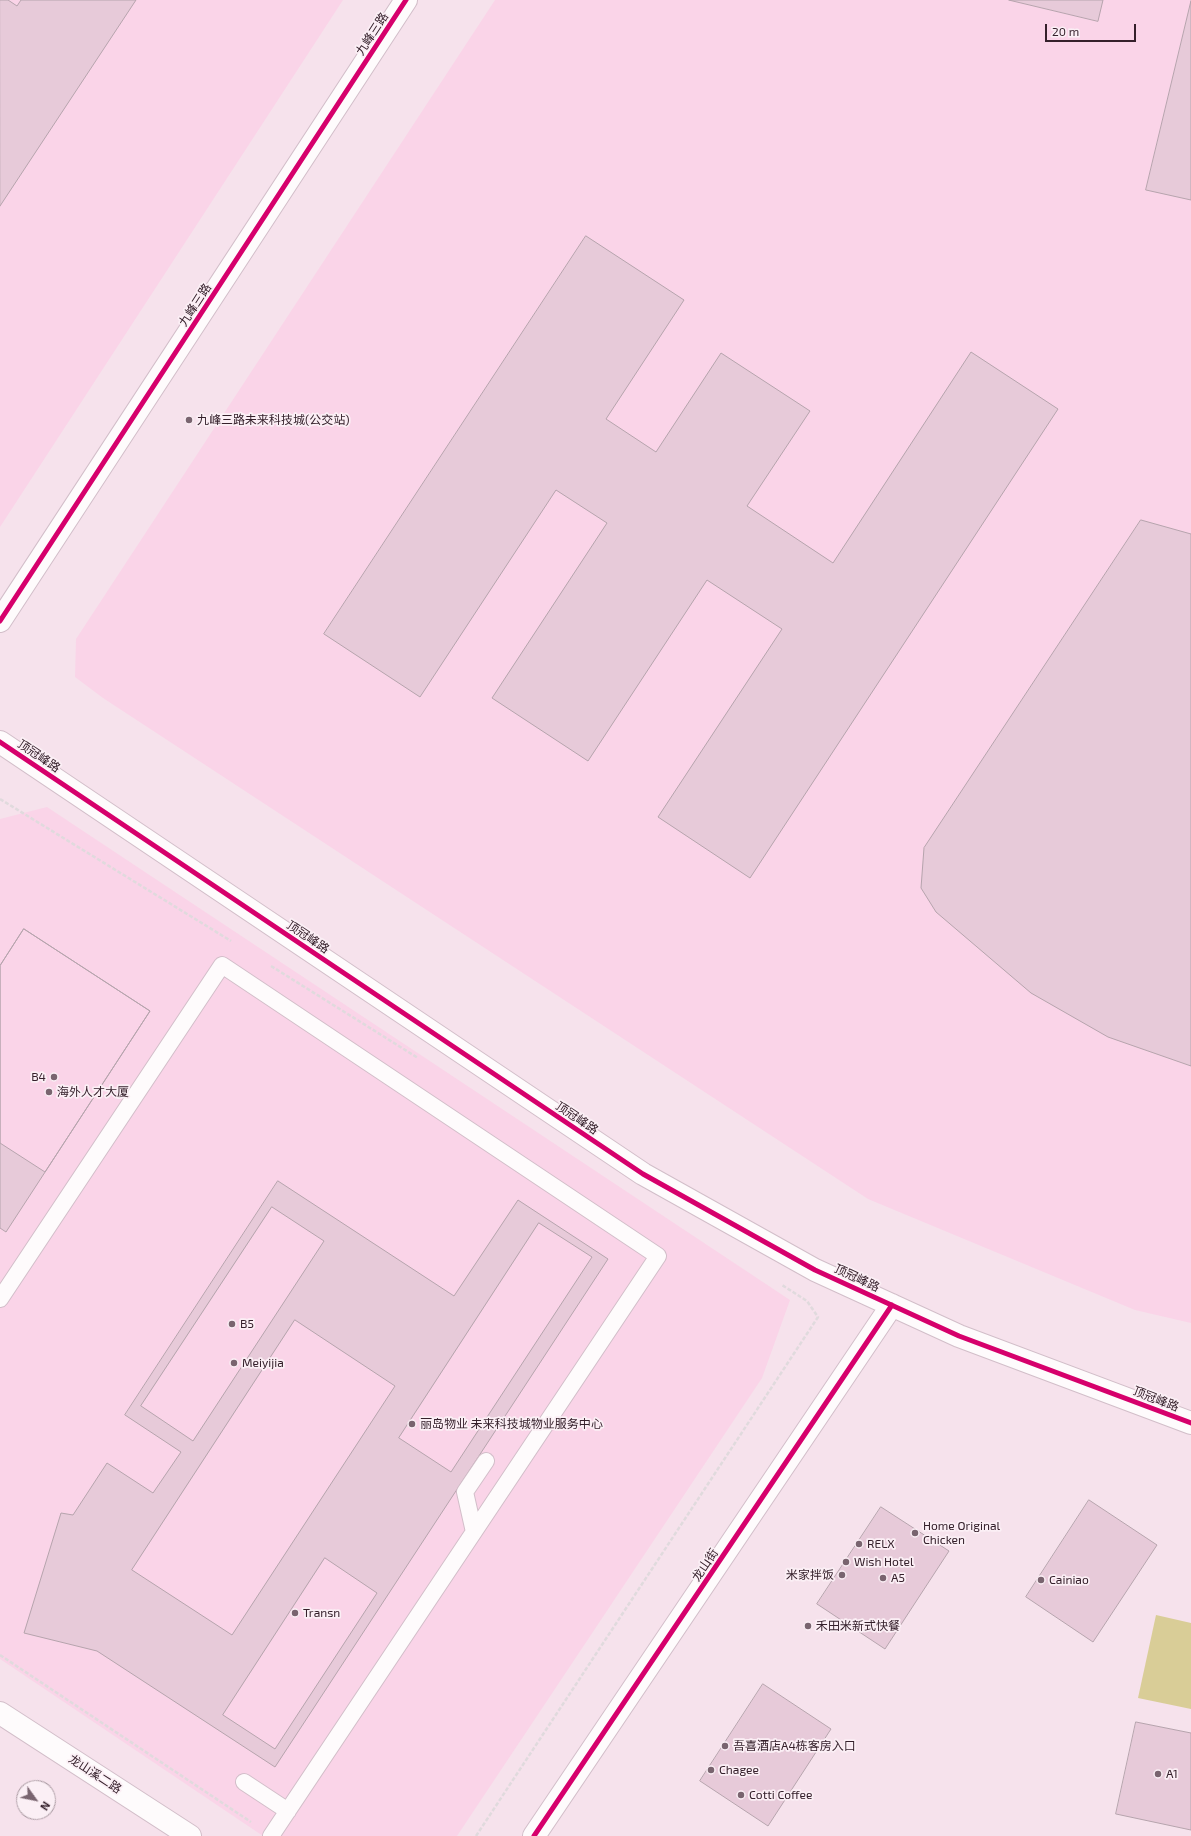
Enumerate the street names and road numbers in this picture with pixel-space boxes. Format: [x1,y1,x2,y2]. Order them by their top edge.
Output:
street label: 九峰三路 [353,10,391,58]
street label: 九峰三路 [176,281,214,329]
street label: 顶冠峰路 [15,737,63,775]
street label: 顶冠峰路 [284,918,332,956]
street label: 顶冠峰路 [553,1099,601,1137]
street label: 顶冠峰路 [832,1261,882,1295]
street label: 顶冠峰路 [1131,1384,1181,1414]
street label: 龙山街 [689,1546,721,1584]
street label: 龙山溪二路 [66,1752,124,1796]

